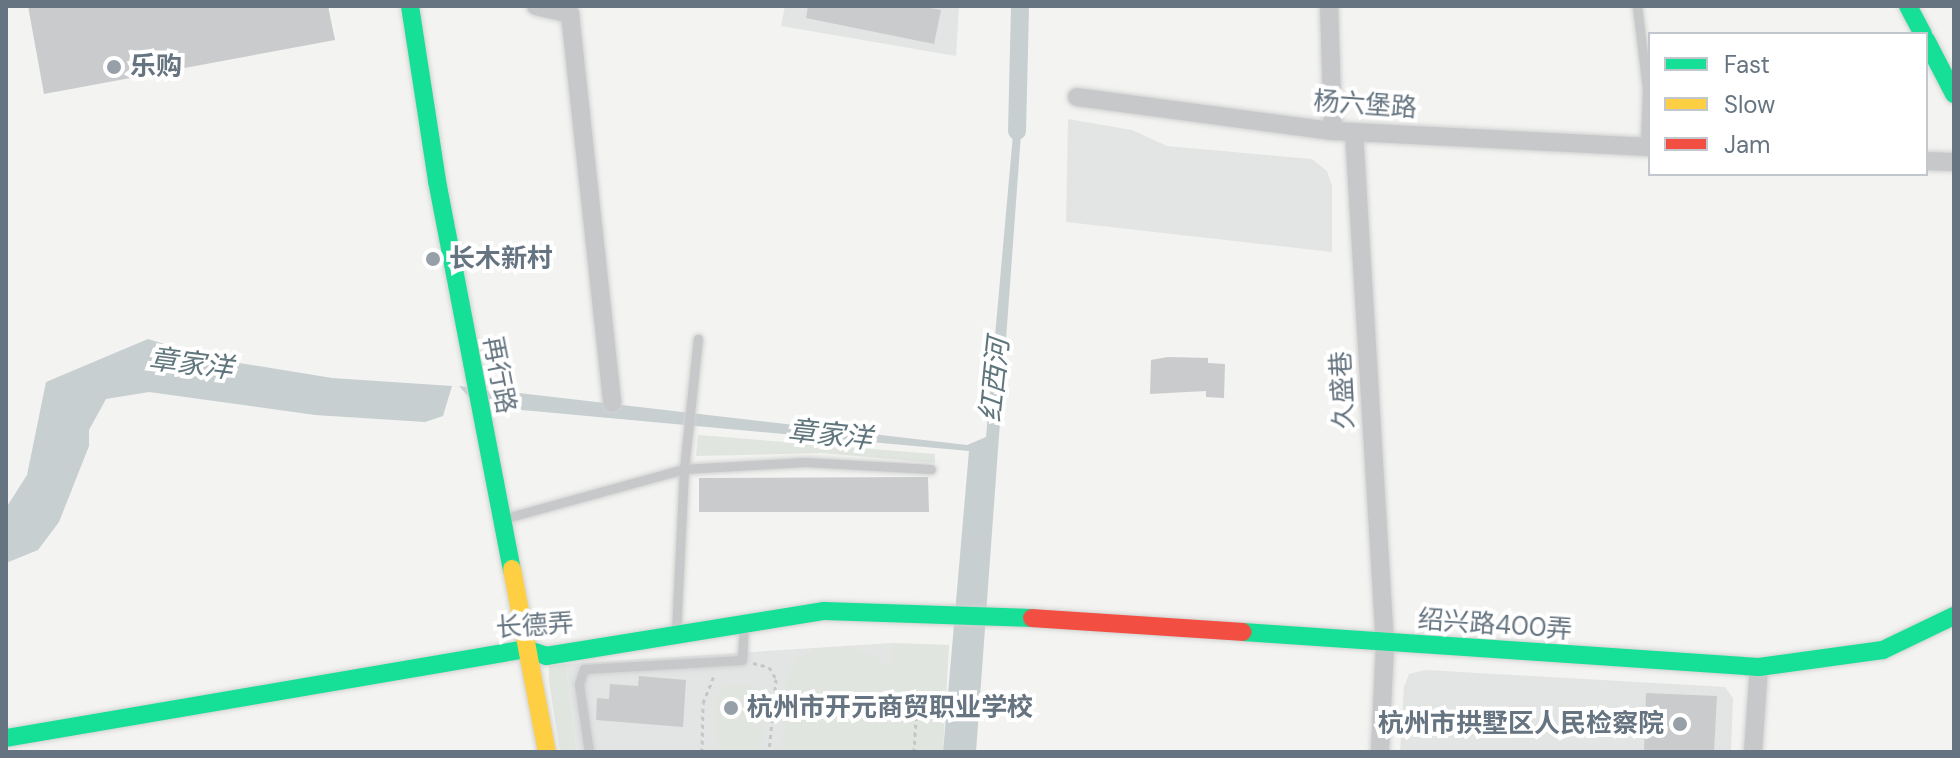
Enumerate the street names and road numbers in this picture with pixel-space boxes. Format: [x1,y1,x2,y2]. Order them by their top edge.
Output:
street label: 杨六堡路 [1312,86,1418,124]
street label: 再行路 [476,334,522,416]
street label: 久盛巷 [1325,350,1361,430]
street label: 绍兴路400弄 [1416,604,1574,646]
street label: 长德弄 [495,608,575,644]

